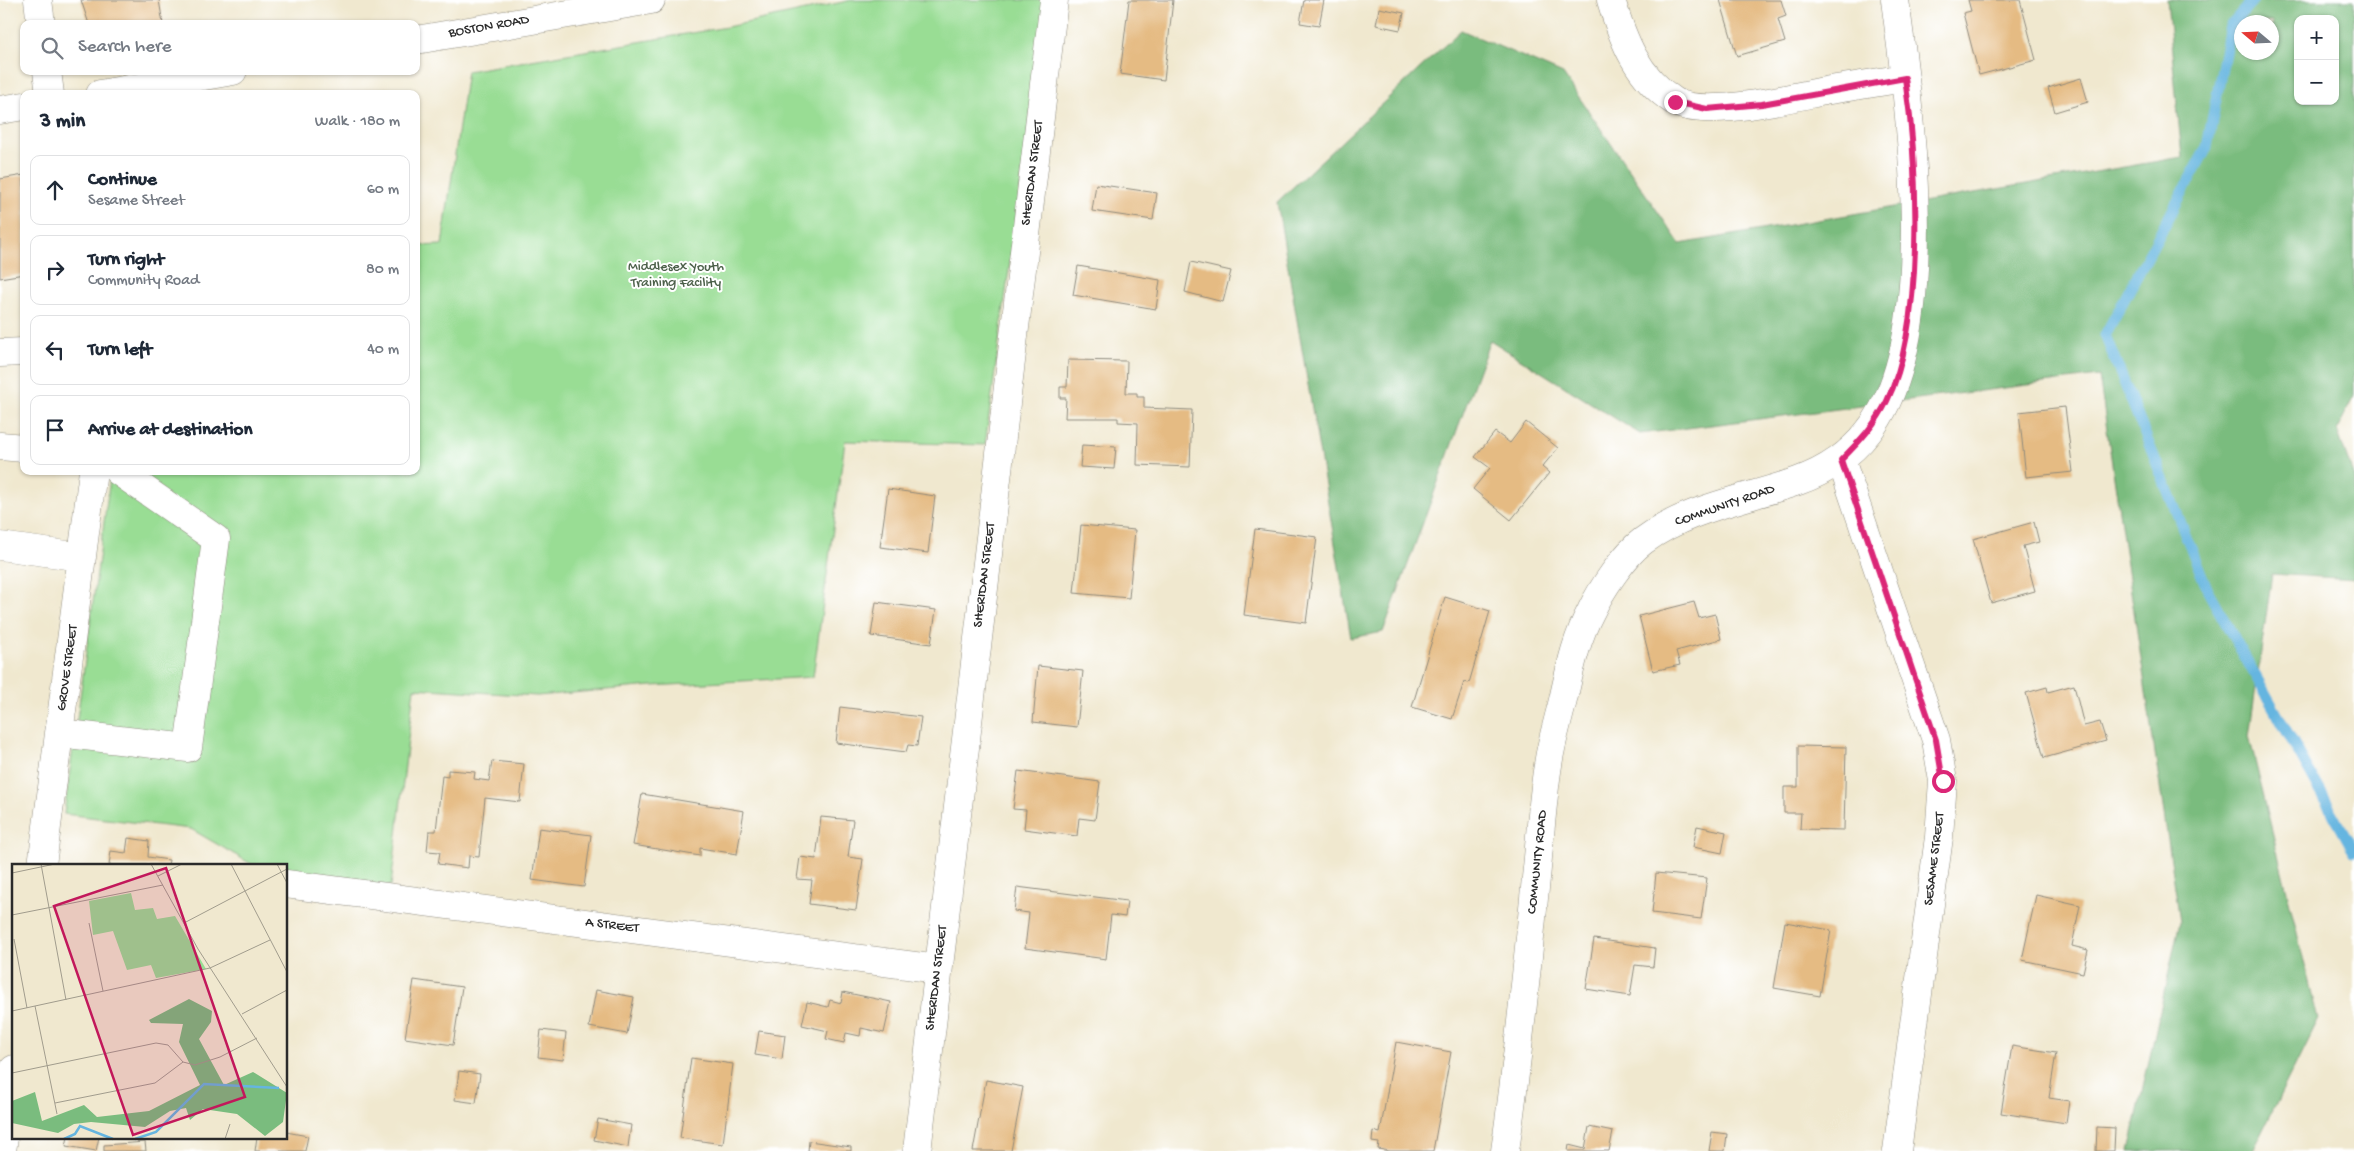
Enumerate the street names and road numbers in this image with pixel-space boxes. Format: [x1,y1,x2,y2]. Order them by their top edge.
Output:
street label: BOSTON ROAD [446,11,531,43]
street label: SHERIDAN STREET [1018,119,1048,227]
street label: COMMUNITY ROAD [1673,481,1778,531]
street label: SHERIDAN STREET [970,521,1000,629]
street label: GROVE STREET [54,623,83,712]
street label: COMMUNITY ROAD [1524,808,1552,915]
street label: SESAME STREET [1921,811,1949,907]
street label: A STREET [584,914,640,938]
street label: SHERIDAN STREET [922,924,952,1032]

